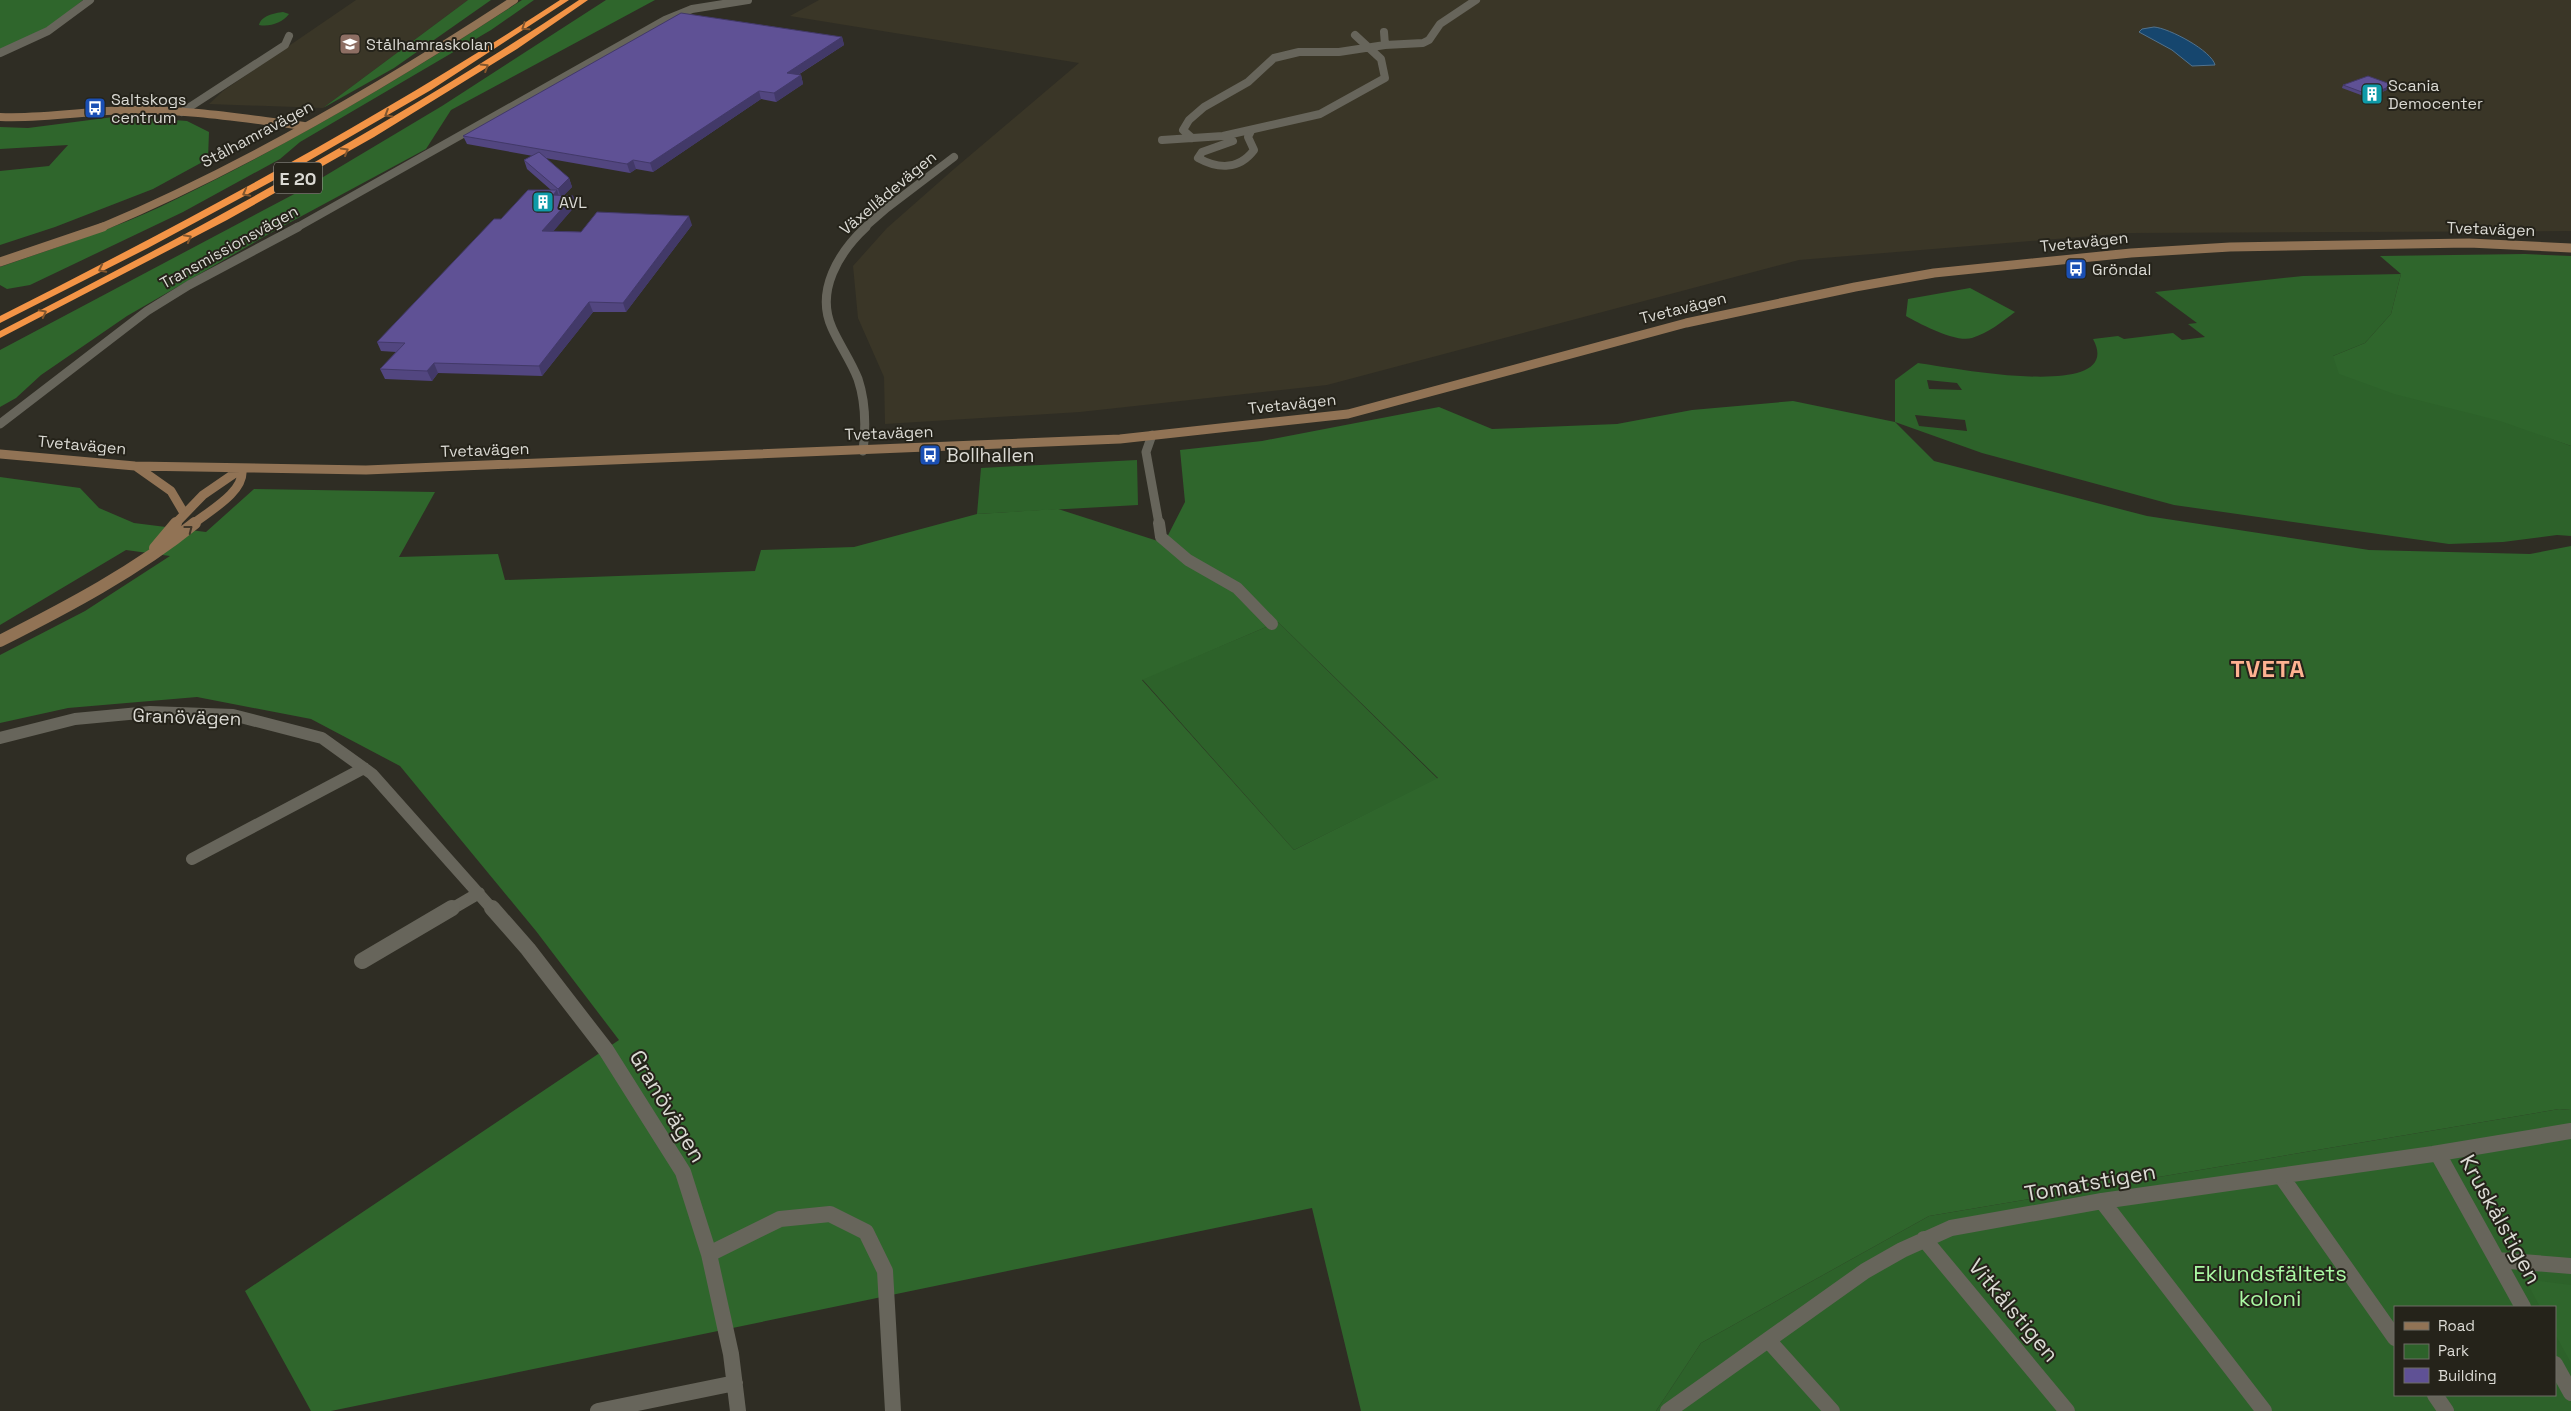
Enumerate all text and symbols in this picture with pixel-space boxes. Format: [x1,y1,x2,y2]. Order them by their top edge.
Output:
one-way arrow [521,21,531,30]
school or university icon: Stålhamraskolan [338,32,362,56]
place label: Stålhamraskolan [366,34,493,55]
one-way arrow [479,64,488,74]
place label: Scania Democenter [2388,75,2483,114]
building icon: Scania Democenter [2360,82,2384,106]
place label: Saltskogs centrum [111,89,187,128]
bus stop icon: Saltskogs centrum [83,96,107,120]
street label: Stålhamravägen [197,96,317,172]
one-way arrow [384,107,393,117]
street label: Växellådevägen [835,146,941,240]
one-way arrow [340,148,349,158]
road number: E 20 [274,162,322,194]
one-way arrow [242,187,251,197]
building icon: AVL [531,190,555,214]
place label: AVL [559,192,587,213]
street label: Transmissionsvägen [156,200,302,294]
street label: Tvetavägen [2446,217,2536,241]
street label: Tvetavägen [2039,227,2129,257]
one-way arrow [182,234,191,244]
bus stop icon: Gröndal [2064,257,2088,281]
place label: Gröndal [2092,259,2151,280]
one-way arrow [98,263,107,273]
street label: Tvetavägen [1637,287,1729,329]
one-way arrow [38,309,47,319]
street label: Tvetavägen [1247,389,1337,419]
street label: Tvetavägen [844,421,934,445]
street label: Tvetavägen [37,431,127,459]
street label: Tvetavägen [440,438,530,462]
bus stop icon: Bollhallen [918,443,942,467]
place label: Bollhallen [946,443,1034,468]
one-way arrow [183,526,193,535]
district label: TVETA [2230,653,2306,684]
street label: Granövägen [132,703,242,731]
street label: Granövägen [623,1045,713,1167]
street label: Kruskålstigen [2454,1149,2548,1289]
street label: Tomatstigen [2022,1157,2158,1207]
street label: Vitkålstigen [1963,1253,2065,1367]
park label: Eklundsfältets koloni [2193,1259,2347,1312]
legend [2394,1306,2556,1396]
text: Road [2438,1316,2475,1335]
text: Park [2438,1341,2469,1360]
text: Building [2438,1366,2497,1385]

